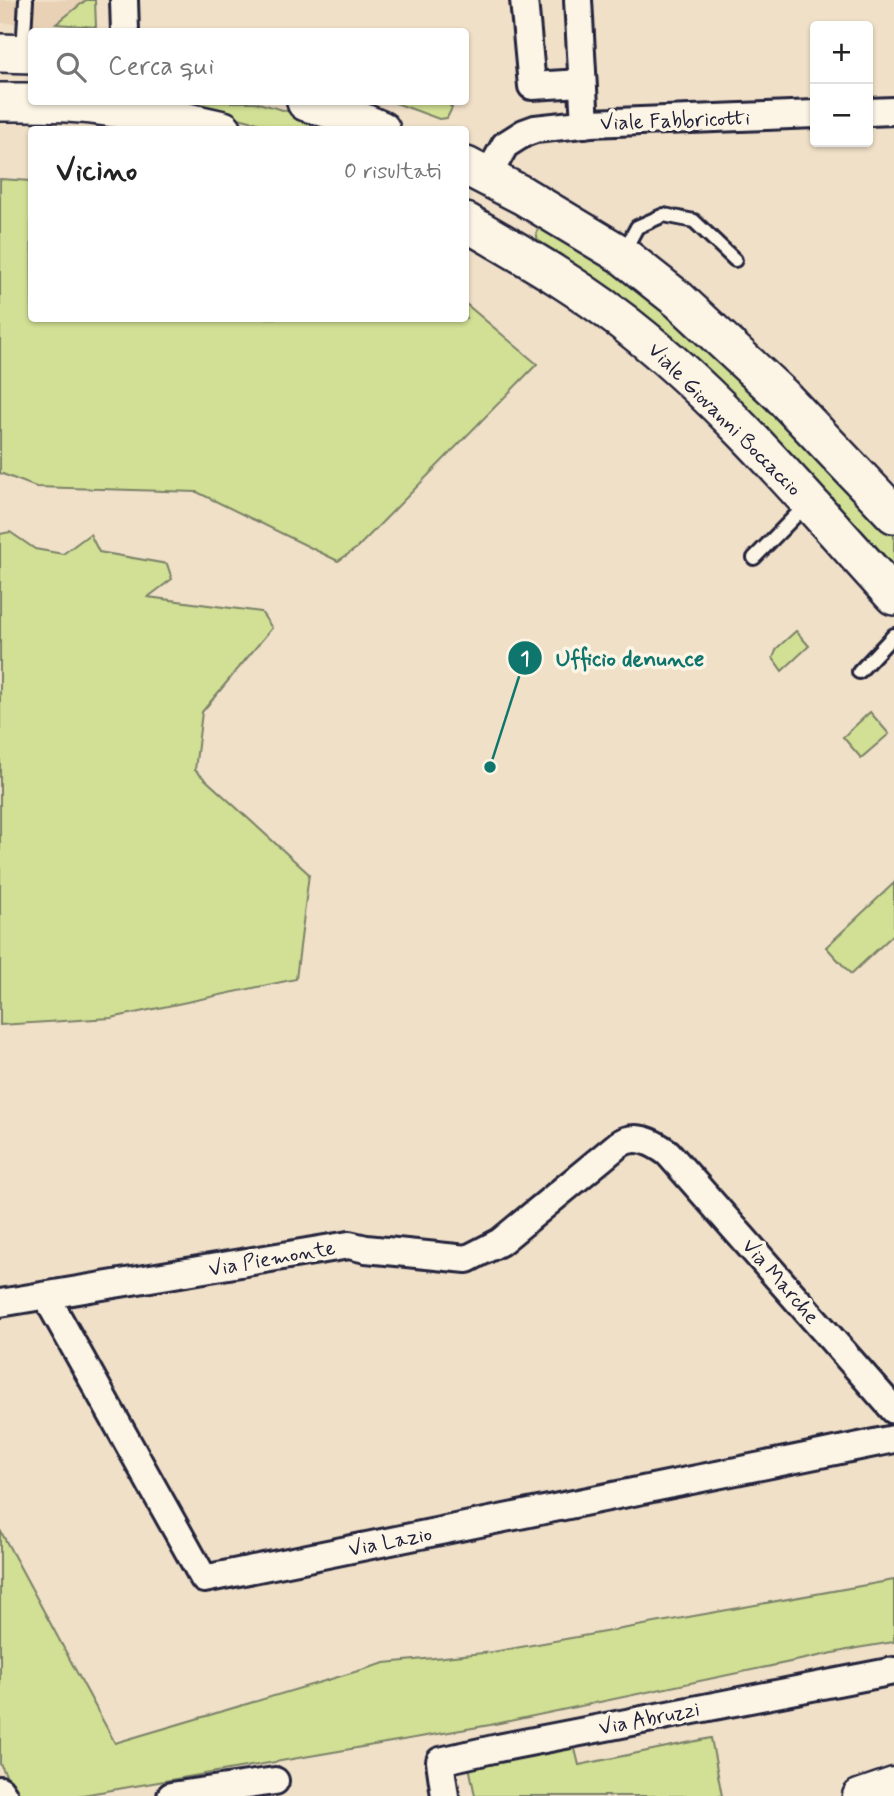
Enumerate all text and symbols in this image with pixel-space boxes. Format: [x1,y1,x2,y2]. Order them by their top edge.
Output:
map controls [810,21,873,147]
button: + [810,21,873,84]
search box [28,28,469,105]
icon: search [52,48,90,86]
text: Cerca qui [108,50,214,84]
button: − [810,84,873,147]
street label: Viale Fabbricotti [600,104,751,138]
text: Vicino [56,152,137,191]
text: 0 risultati [344,157,441,187]
street label: Viale Giovanni Boccaccio [641,337,807,503]
callout: Ufficio denunce [507,636,717,680]
text: 1 [520,645,530,673]
text: Ufficio denunce [556,645,704,675]
street label: Via Marche [735,1233,825,1330]
street label: Via Piemonte [207,1234,338,1284]
street label: Via Lazio [346,1520,434,1564]
street label: Via Abruzzi [596,1695,702,1742]

